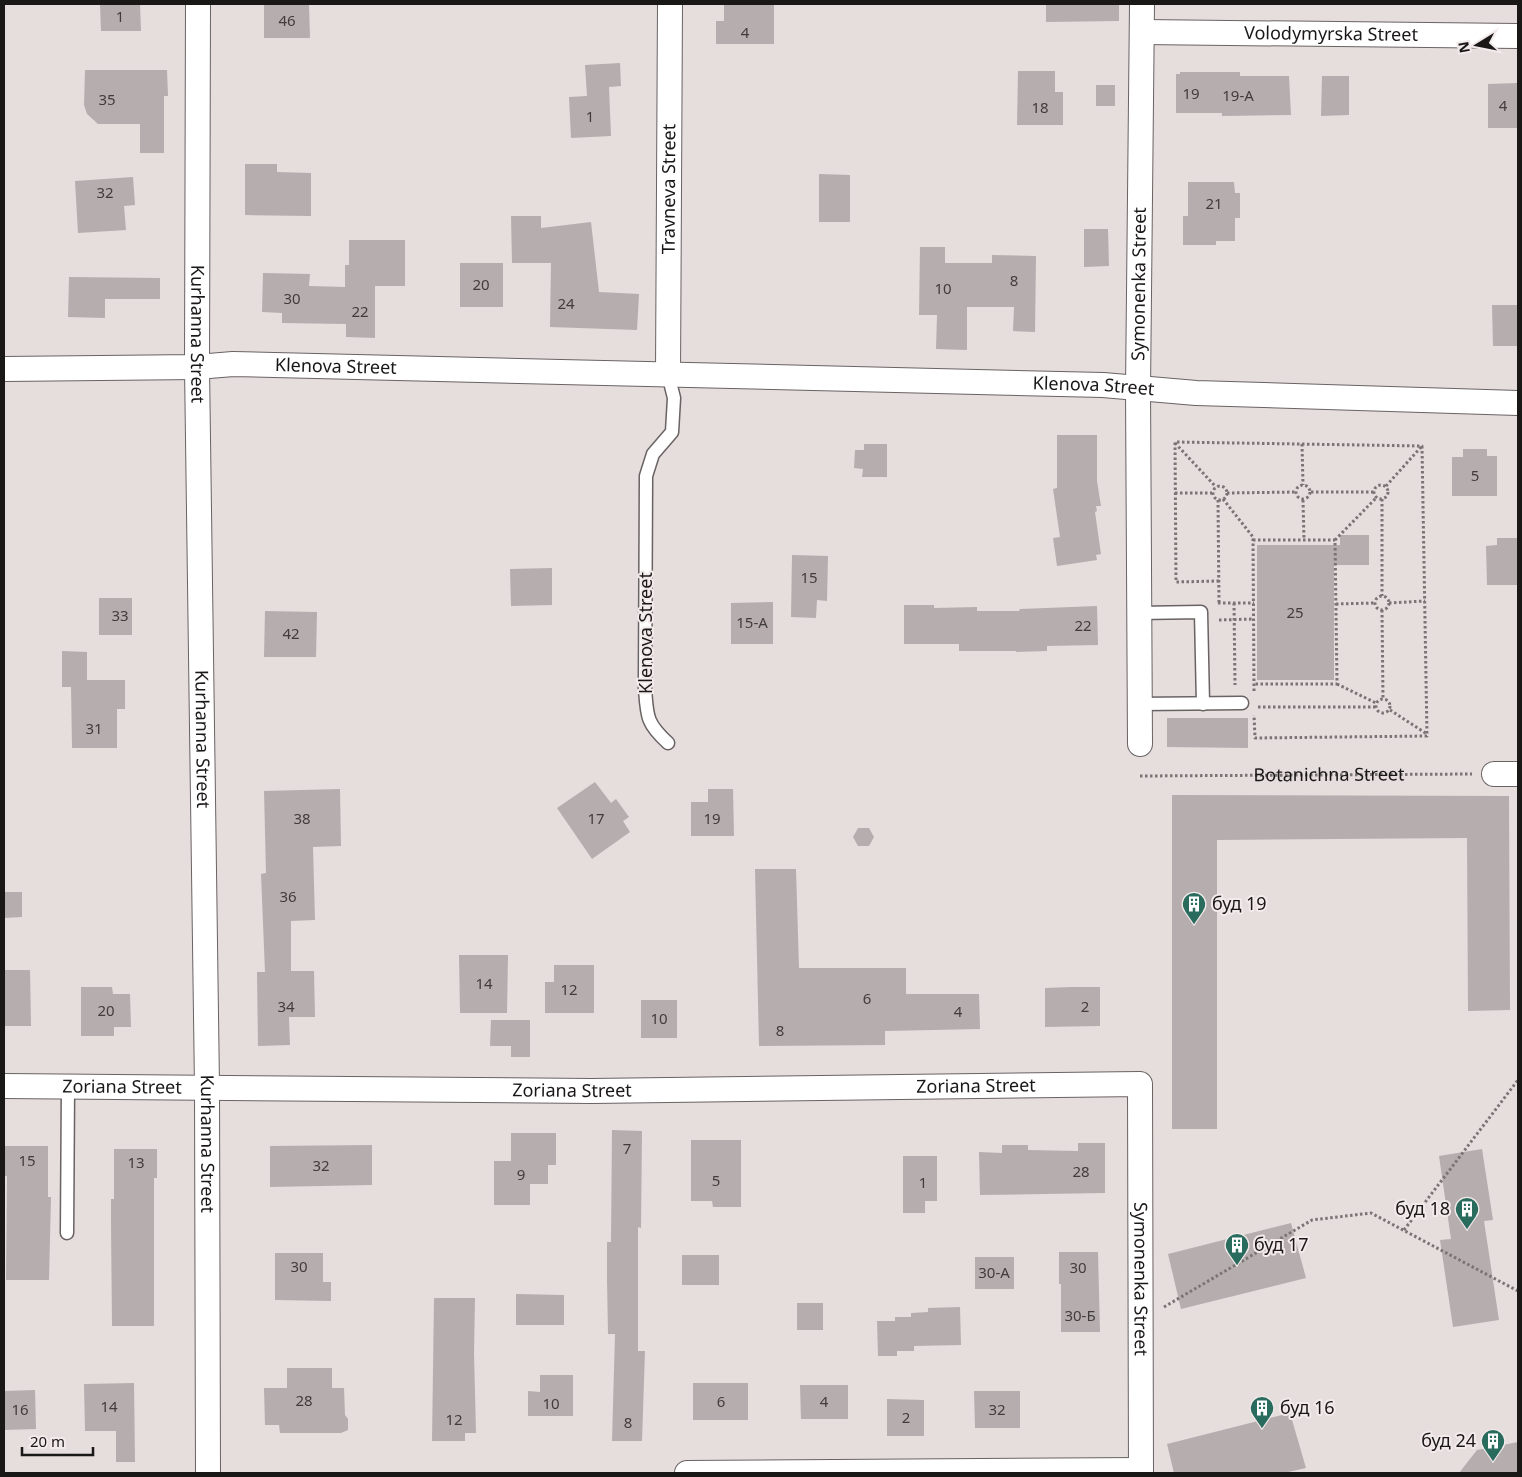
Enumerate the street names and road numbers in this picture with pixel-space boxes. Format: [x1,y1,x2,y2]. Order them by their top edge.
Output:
street label: Volodymyrska Street [1244,20,1419,46]
street label: Travneva Street [656,123,680,254]
street label: Symonenka Street [1125,206,1151,361]
street label: Kurhanna Street [186,265,211,404]
street label: Klenova Street [275,352,398,379]
street label: Klenova Street [1032,370,1156,400]
street label: Klenova Street [633,572,657,694]
street label: Kurhanna Street [190,670,216,809]
street label: Botanichna Street [1253,761,1405,786]
street label: Zoriana Street [916,1072,1036,1098]
street label: Zoriana Street [62,1073,182,1099]
street label: Kurhanna Street [196,1075,220,1214]
street label: Zoriana Street [512,1077,632,1102]
street label: Symonenka Street [1129,1202,1154,1356]

